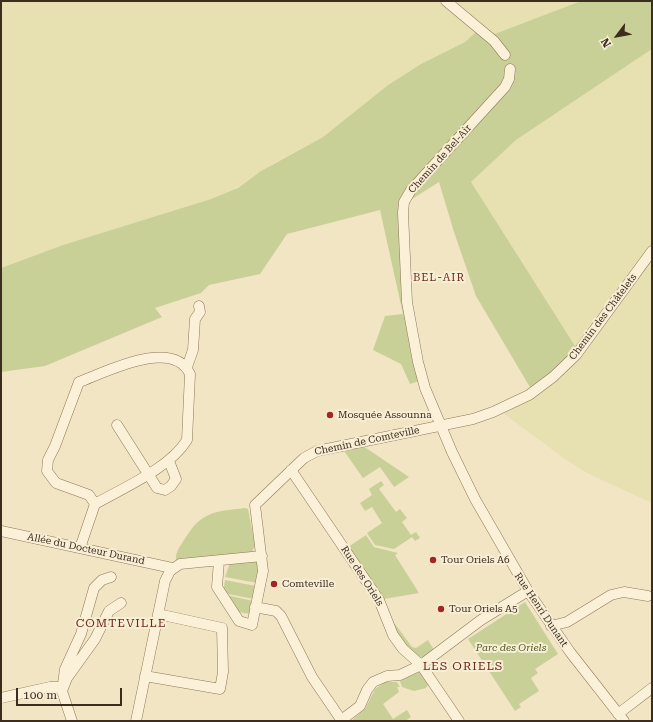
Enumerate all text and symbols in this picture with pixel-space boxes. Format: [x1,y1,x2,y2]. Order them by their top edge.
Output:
north arrow [597,16,637,56]
text: N [599,36,614,50]
street label: Chemin de Bel-Air [406,122,474,196]
district label: BEL-AIR [413,271,465,285]
street label: Chemin des Châtelets [567,272,639,362]
place label: Mosquée Assounna [338,409,432,421]
marker: Mosquée Assounna [325,410,335,420]
street label: Chemin de Comteville [313,424,421,458]
street label: Allée du Docteur Durand [26,531,146,567]
street label: Rue des Oriels [338,544,386,608]
place label: Tour Oriels A6 [441,554,510,566]
marker: Tour Oriels A6 [428,555,438,565]
street label: Rue Henri Dunant [512,571,570,649]
place label: Comteville [282,578,334,590]
marker: Comteville [269,579,279,589]
place label: Tour Oriels A5 [449,603,518,615]
marker: Tour Oriels A5 [436,604,446,614]
district label: COMTEVILLE [76,616,166,630]
park label: Parc des Oriels [476,642,546,654]
district label: LES ORIELS [423,659,503,673]
scale bar [18,680,124,706]
text: 100 m [23,688,57,702]

